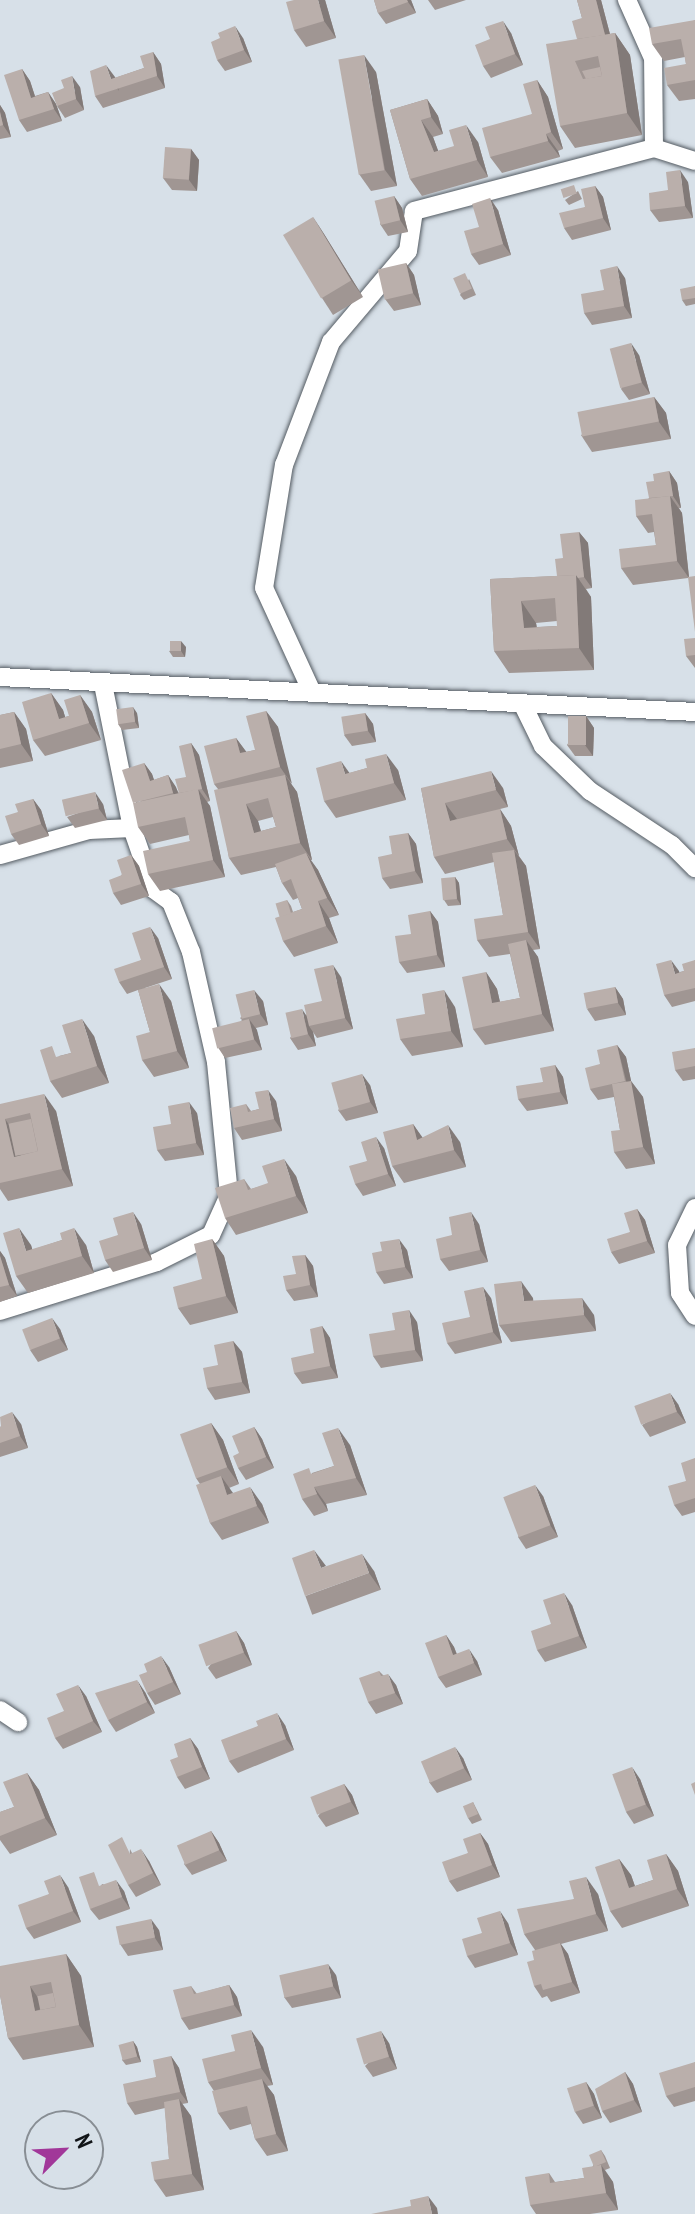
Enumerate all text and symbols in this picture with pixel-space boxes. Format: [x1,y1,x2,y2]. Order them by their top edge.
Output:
north arrow [24,2110,104,2190]
text: N [69,2130,99,2152]

